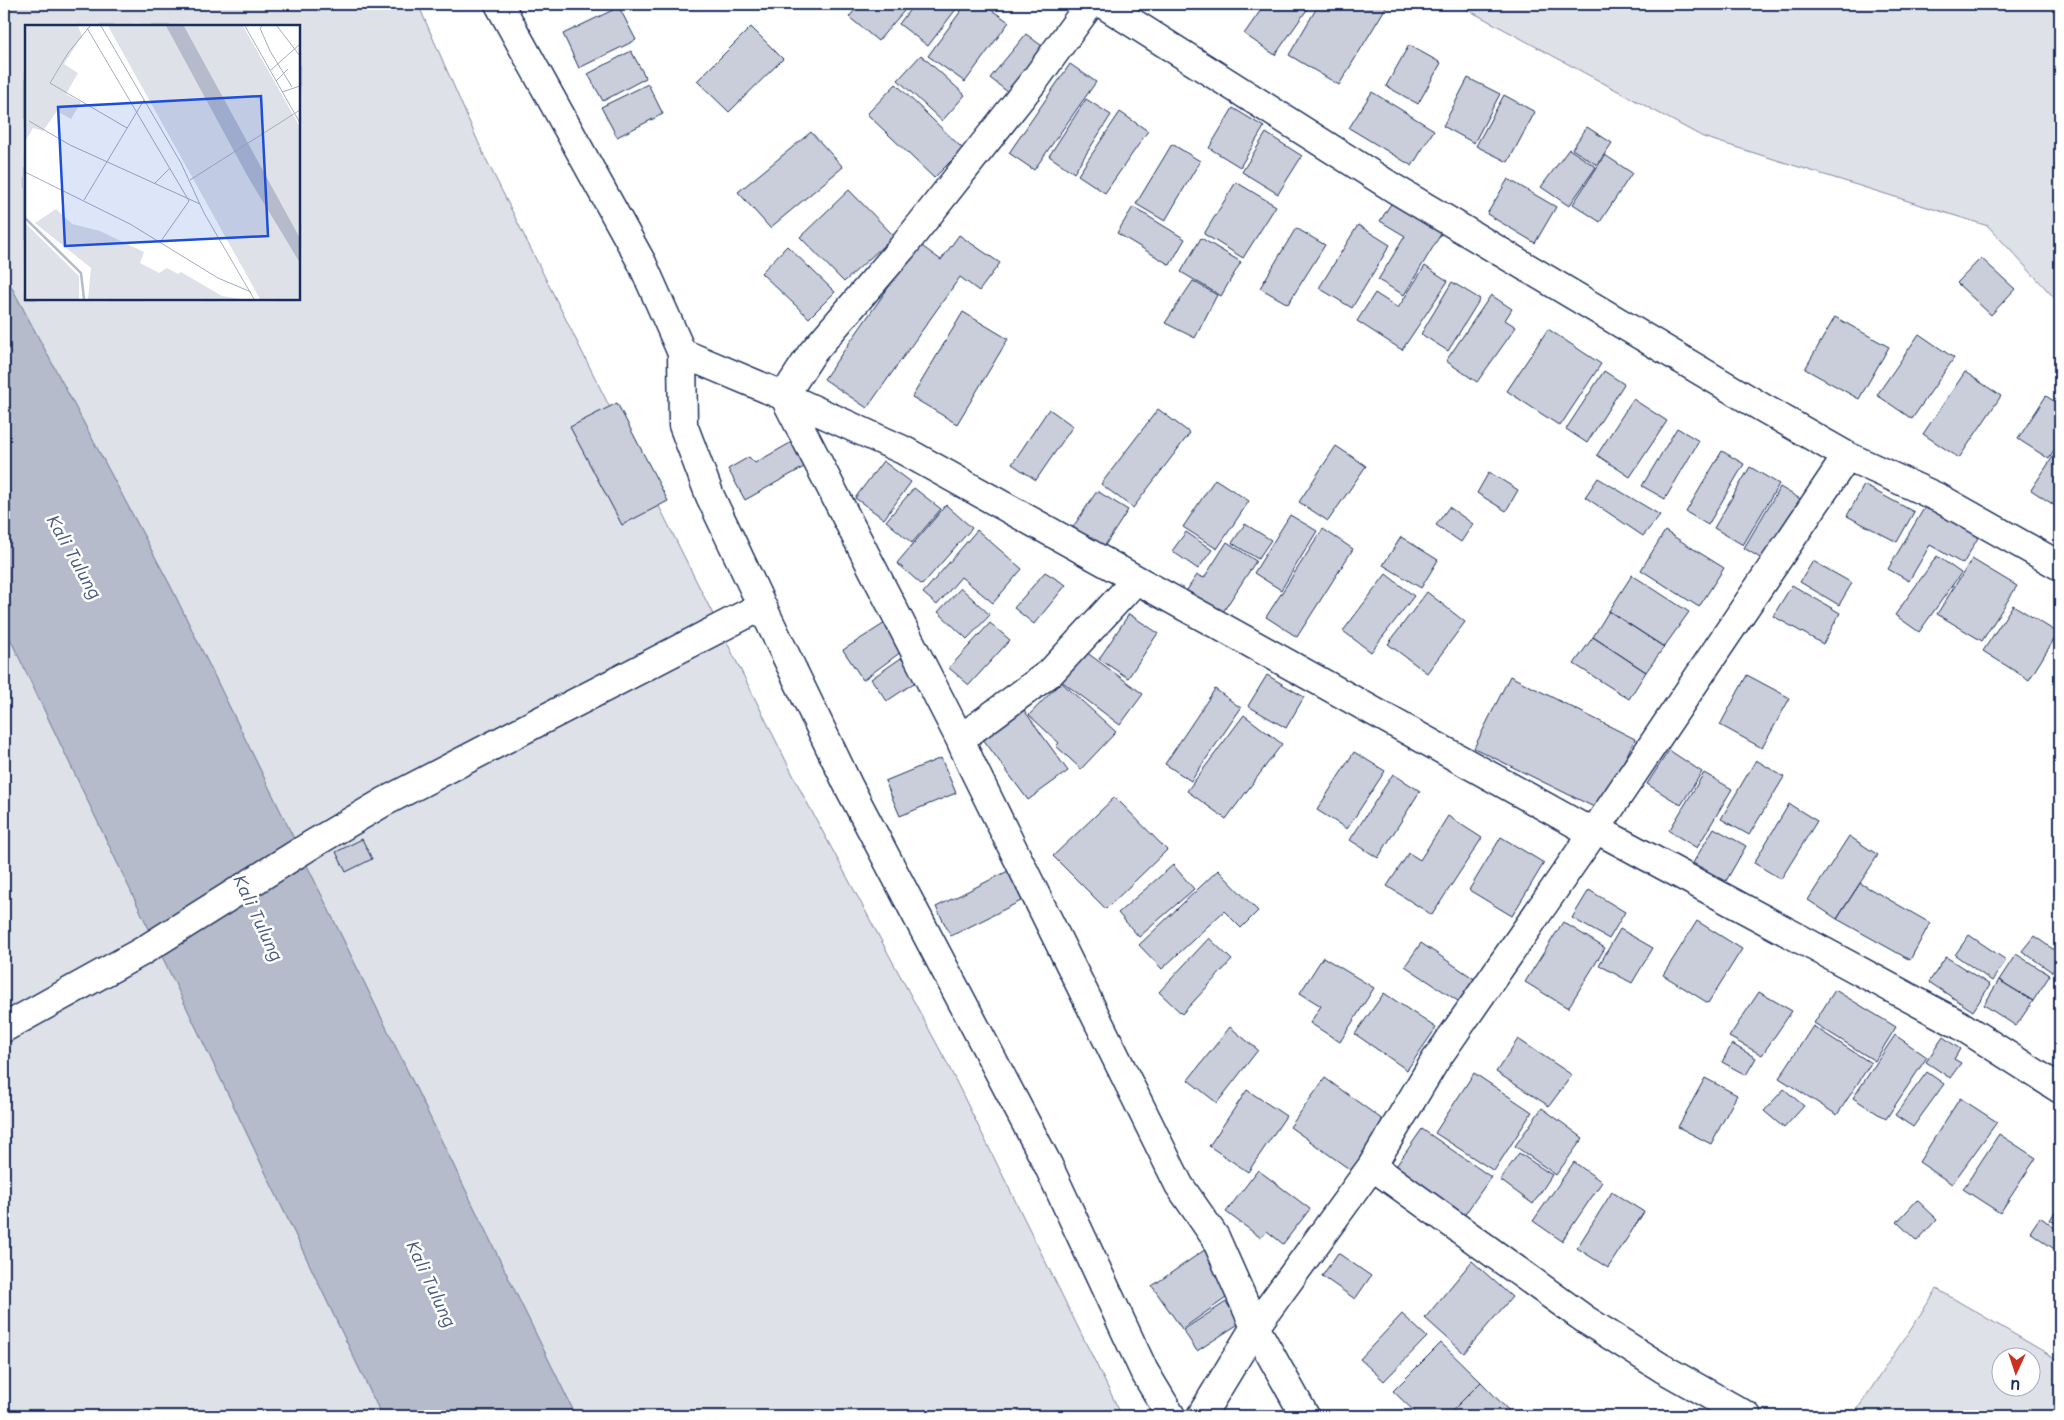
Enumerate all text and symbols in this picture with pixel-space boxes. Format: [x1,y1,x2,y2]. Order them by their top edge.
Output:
inset map [25,25,300,300]
water label: Kali Tulung [42,510,108,603]
water label: Kali Tulung [228,871,289,965]
water label: Kali Tulung [401,1237,462,1331]
north arrow [1992,1348,2042,1398]
text: U [2010,1376,2021,1395]

